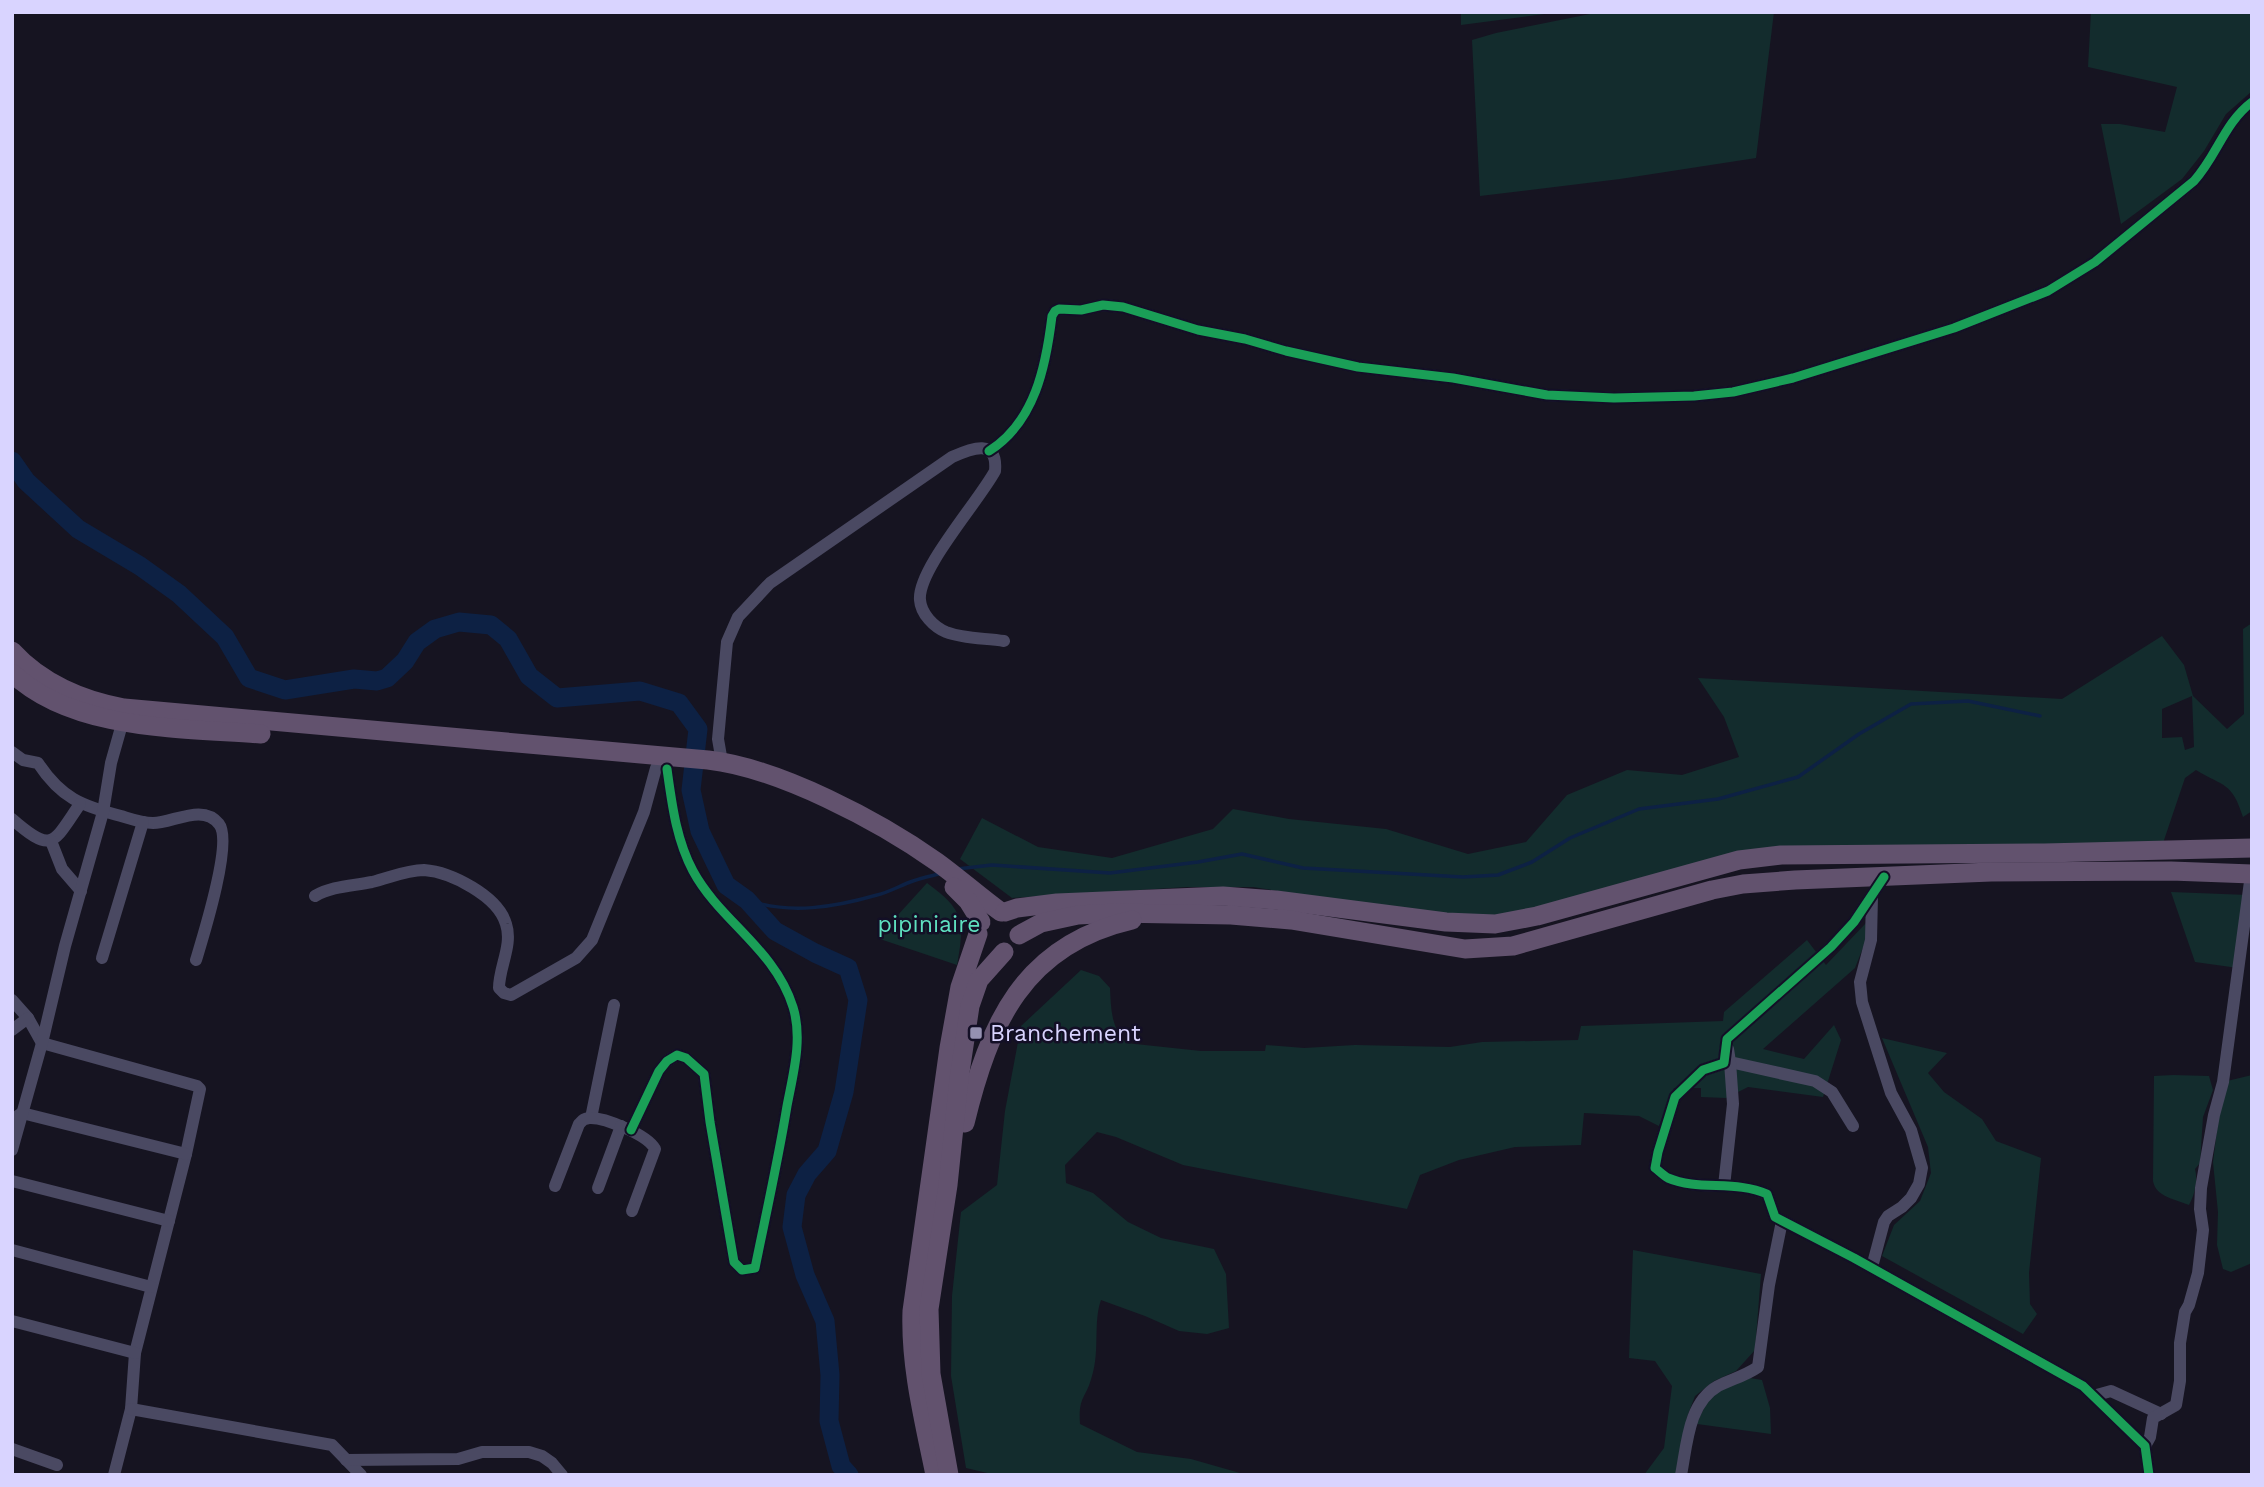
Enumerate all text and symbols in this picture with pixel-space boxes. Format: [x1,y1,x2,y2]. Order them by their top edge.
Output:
park label: pipiniaire [878,911,980,938]
place label: Branchement [990,1020,1141,1047]
marker: Branchement [968,1025,984,1041]

